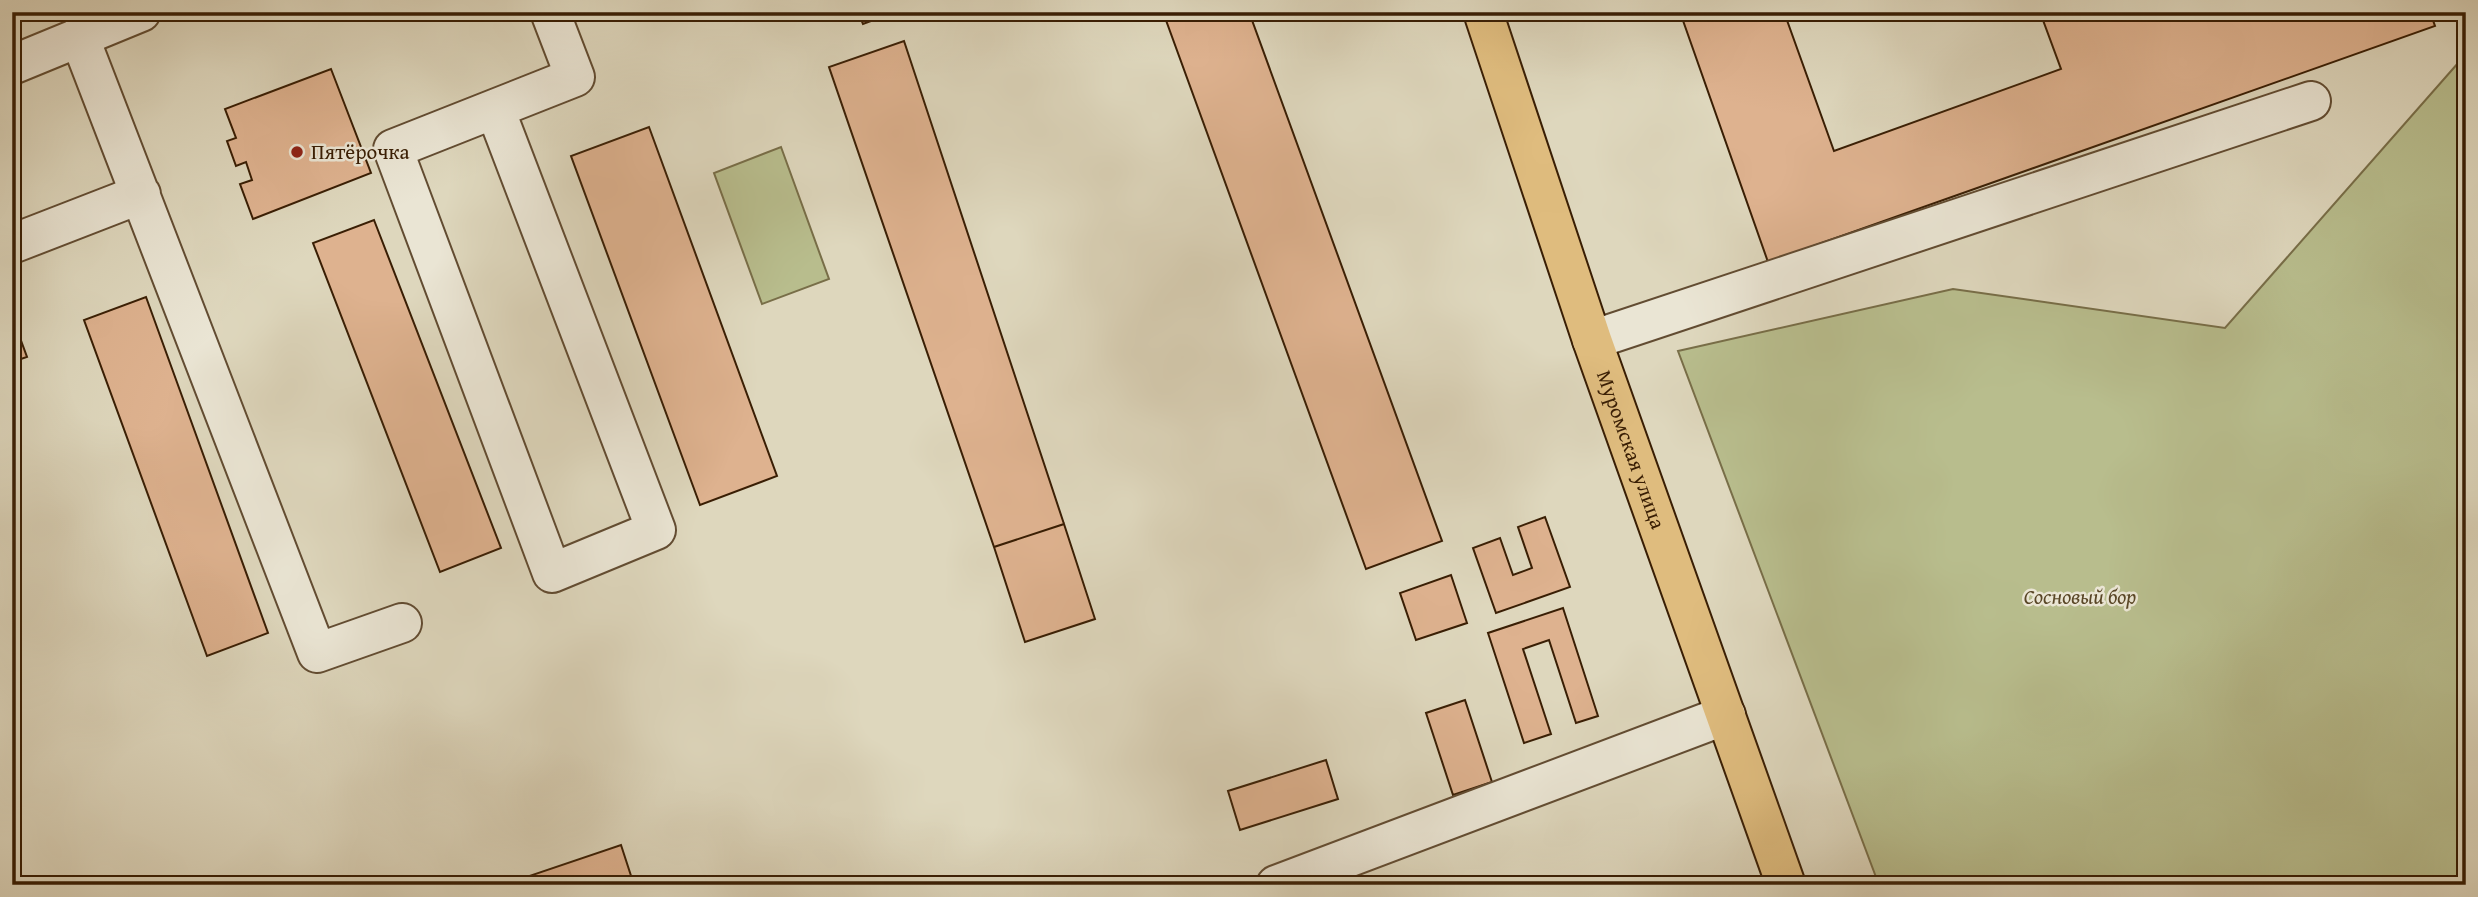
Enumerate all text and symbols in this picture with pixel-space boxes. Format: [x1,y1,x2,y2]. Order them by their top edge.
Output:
place label: Пятёрочка [311,136,409,167]
marker: Пятёрочка [289,144,305,160]
street label: Муромская улица [1589,366,1674,533]
park label: Сосновый бор [2024,581,2136,612]

